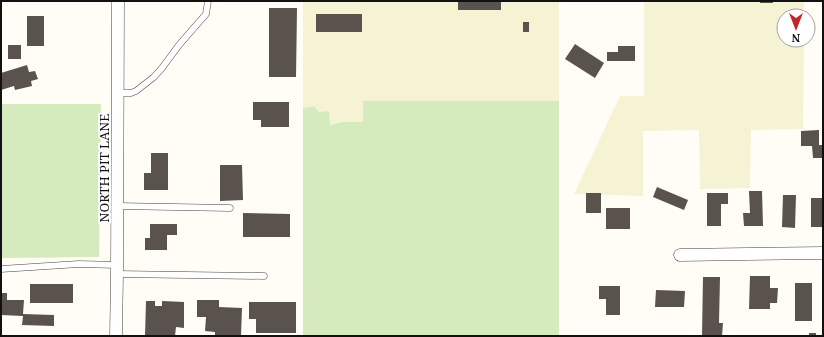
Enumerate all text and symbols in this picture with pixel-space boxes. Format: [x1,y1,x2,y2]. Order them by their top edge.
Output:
north arrow [776,8,816,48]
text: N [791,31,800,46]
street label: NORTH PIT LANE [95,114,113,222]

